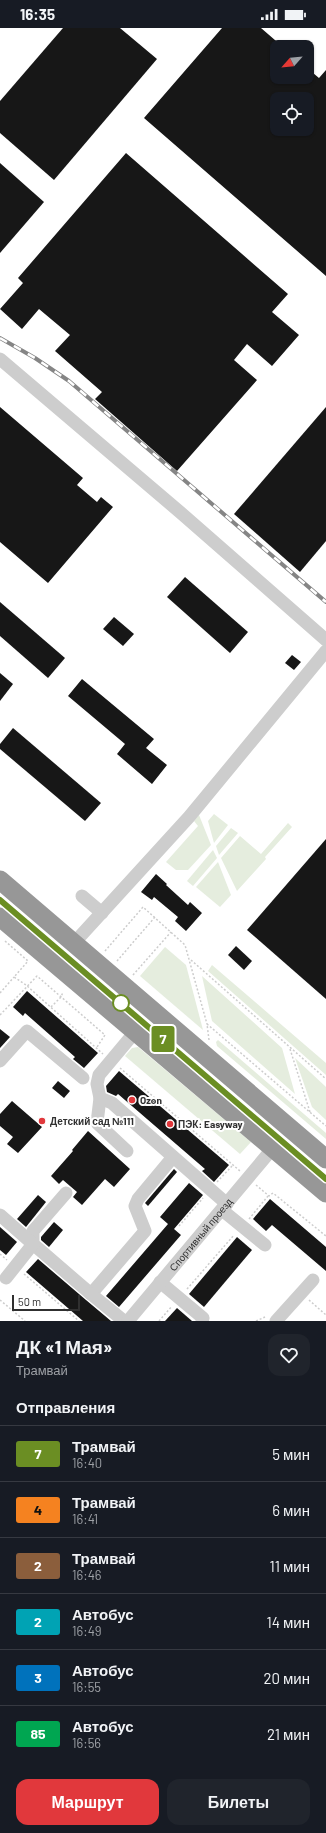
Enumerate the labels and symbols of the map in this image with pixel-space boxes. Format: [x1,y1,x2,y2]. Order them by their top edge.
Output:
north arrow [270,40,314,84]
unlabelled marker [112,994,130,1012]
line badge: 7 [150,1026,176,1052]
place label: Ozon [140,1094,162,1106]
marker: Ozon [127,1095,137,1105]
place label: Детский сад №111 [50,1115,134,1127]
marker: Детский сад №111 [37,1116,47,1126]
place label: ПЭК: Easyway [178,1118,243,1130]
marker: ПЭК: Easyway [165,1119,175,1129]
street label: Спортивный проезд [167,1195,235,1273]
scale bar [12,1293,80,1312]

